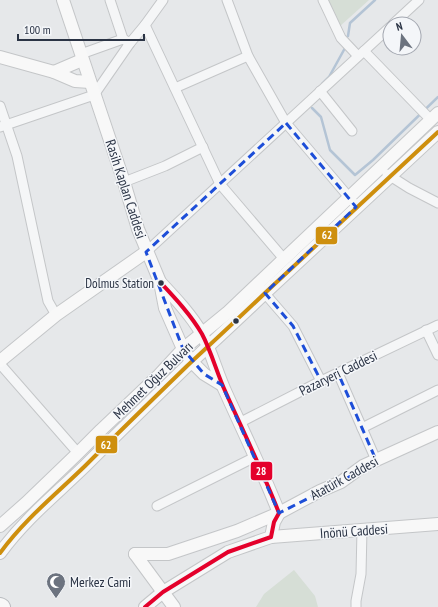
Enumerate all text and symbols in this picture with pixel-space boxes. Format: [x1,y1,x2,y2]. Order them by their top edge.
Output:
scale bar [18,16,144,42]
north arrow [382,16,422,56]
text: N [394,19,404,34]
text: 100 m [24,22,51,37]
street label: Rasih Kaplan Caddesi [102,137,150,241]
line badge: 62 [315,226,338,245]
text: 62 [322,228,332,242]
place label: Dolmus Station [85,275,154,292]
marker: Dolmus Station [156,278,166,288]
unlabelled marker [231,316,241,326]
street label: Mehmet Oğuz Bulvarı [109,337,197,423]
street label: Pazaryeri Caddesi [296,346,380,400]
line badge: 62 [95,435,118,454]
text: 62 [101,438,111,452]
street label: Atatürk Caddesi [307,452,381,504]
line badge: 28 [250,461,273,481]
text: 28 [256,464,266,478]
street label: Inönü Caddesi [319,520,389,542]
mosque icon: Merkez Cami [45,571,67,599]
place label: Merkez Cami [70,573,131,591]

